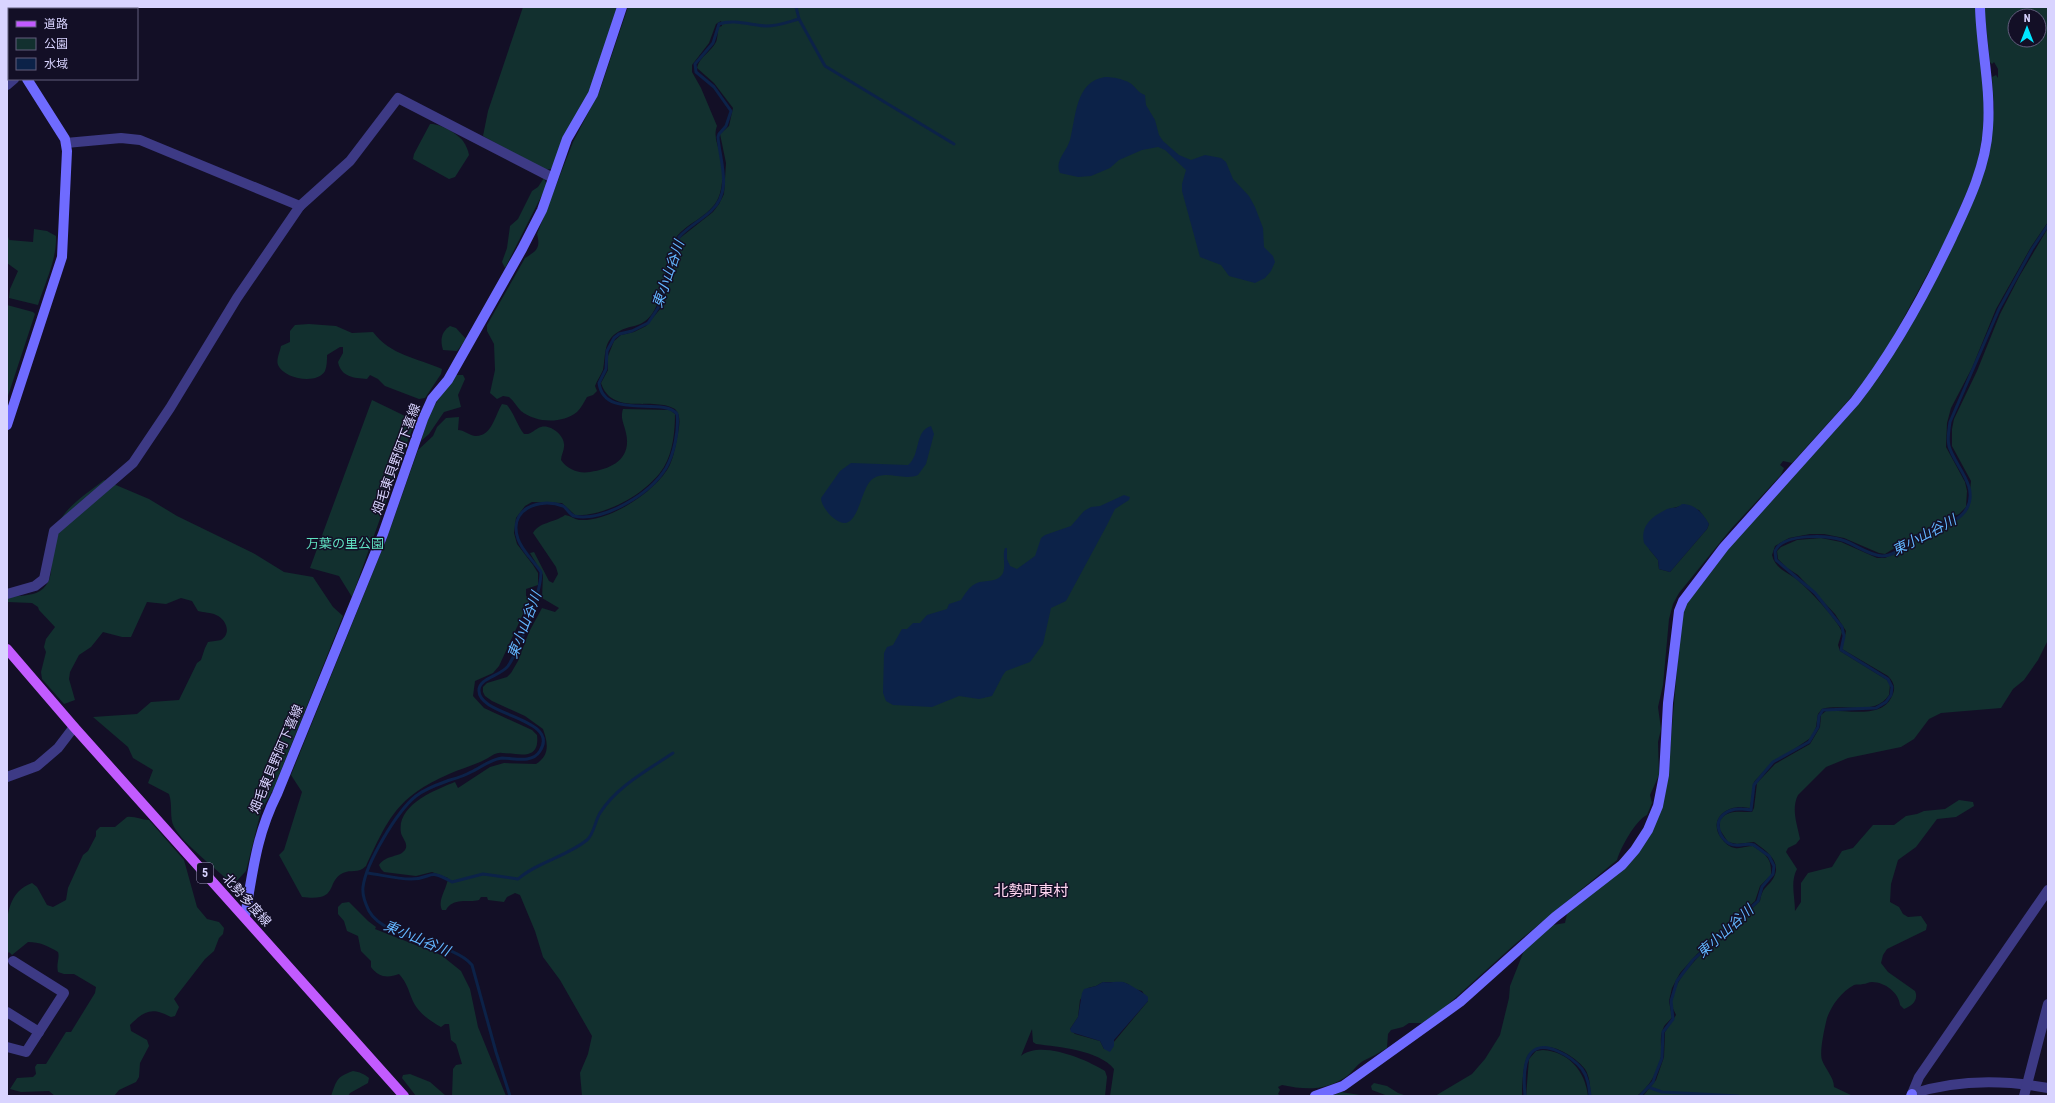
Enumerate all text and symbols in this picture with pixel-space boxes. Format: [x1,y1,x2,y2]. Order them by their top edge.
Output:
legend [8,8,138,80]
north arrow [2007,8,2047,48]
text: N [2024,12,2031,25]
text: 道路 [44,17,68,31]
text: 公園 [44,37,68,51]
text: 水域 [44,57,68,71]
water label: 東小山谷川 [649,236,688,310]
street label: 畑毛東貝野阿下喜線 [369,401,423,517]
water label: 東小山谷川 [1889,511,1960,558]
park label: 万葉の里公園 [306,536,384,551]
water label: 東小山谷川 [504,588,545,661]
street label: 畑毛東貝野阿下喜線 [246,702,306,816]
road number: 5 [197,863,213,883]
street label: 北勢多度線 [220,871,274,929]
district label: 北勢町東村 [993,882,1069,900]
water label: 東小山谷川 [1694,900,1758,960]
water label: 東小山谷川 [382,917,454,960]

